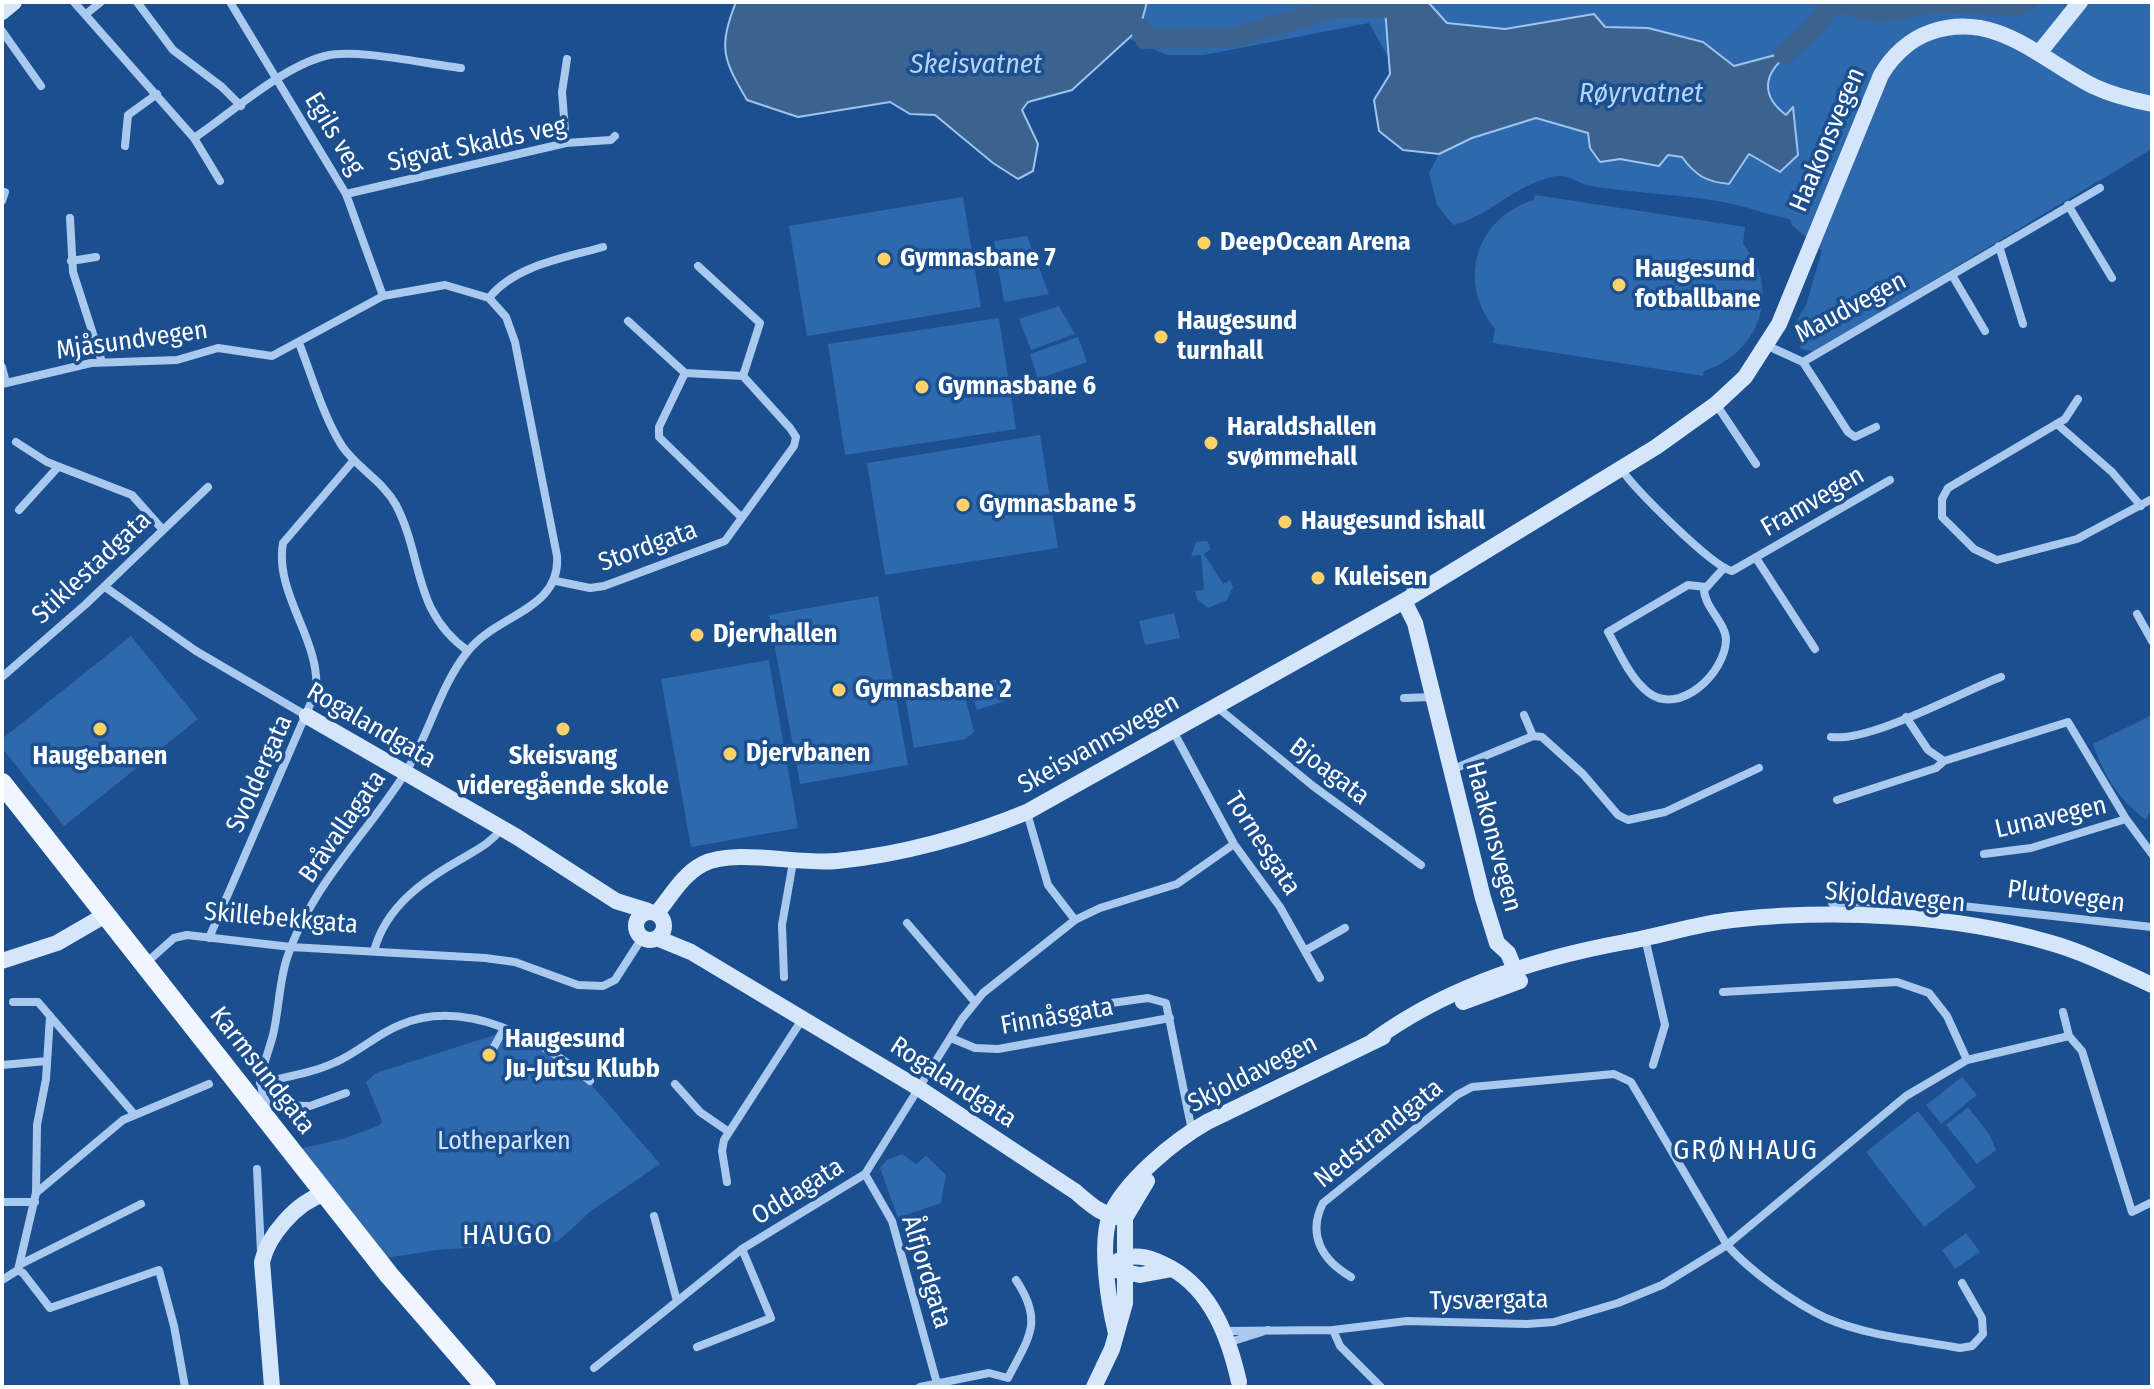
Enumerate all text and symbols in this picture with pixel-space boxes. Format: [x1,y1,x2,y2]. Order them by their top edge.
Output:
water label: Skeisvatnet [910,48,1042,82]
street label: Haakonsvegen [1784,63,1872,217]
water label: Røyrvatnet [1579,77,1703,111]
street label: Egils veg [297,87,371,181]
street label: Sigvat Skalds veg [385,111,569,179]
place label: DeepOcean Arena [1220,227,1411,259]
marker: DeepOcean Arena [1195,234,1213,252]
place label: Gymnasbane 7 [900,243,1055,275]
marker: Gymnasbane 7 [875,250,893,268]
place label: Haugesund fotballbane [1635,254,1761,316]
street label: Maudvegen [1790,266,1912,350]
marker: Haugesund fotballbane [1610,276,1628,294]
place label: Haugesund turnhall [1177,306,1297,368]
street label: Mjåsundvegen [54,315,210,367]
marker: Haugesund turnhall [1152,328,1170,346]
place label: Gymnasbane 6 [938,371,1096,403]
marker: Gymnasbane 6 [913,378,931,396]
place label: Haraldshallen svømmehall [1227,412,1377,474]
marker: Haraldshallen svømmehall [1202,434,1220,452]
street label: Framvegen [1756,460,1870,544]
place label: Gymnasbane 5 [979,489,1136,521]
marker: Gymnasbane 5 [954,496,972,514]
street label: Stiklestadgata [26,505,158,631]
place label: Haugesund ishall [1301,506,1485,538]
marker: Haugesund ishall [1276,513,1294,531]
street label: Stordgata [595,515,701,579]
place label: Kuleisen [1334,562,1427,594]
marker: Kuleisen [1309,569,1327,587]
place label: Djervhallen [713,619,837,651]
marker: Djervhallen [688,626,706,644]
place label: Gymnasbane 2 [855,674,1011,706]
street label: Rogalandgata [301,676,441,776]
marker: Gymnasbane 2 [830,681,848,699]
street label: Skeisvannsvegen [1013,687,1185,801]
street label: Svoldergata [220,710,300,838]
marker: Haugebanen [91,720,109,738]
marker: Skeisvang videregående skole [554,720,572,738]
street label: Bjoagata [1283,732,1375,812]
place label: Djervbanen [746,738,870,770]
place label: Haugebanen [33,741,167,773]
place label: Skeisvang videregående skole [457,741,669,802]
marker: Djervbanen [721,745,739,763]
street label: Haakonsvegen [1458,759,1528,915]
street label: Bråvallagata [293,765,393,889]
street label: Tornesgata [1217,787,1307,901]
street label: Lunavegen [1992,790,2110,846]
street label: Plutovegen [2005,874,2127,920]
street label: Skjoldavegen [1823,876,1967,920]
street label: Skillebekkgata [203,897,359,941]
street label: Finnåsgata [998,992,1116,1042]
street label: Karmsundgata [203,1001,321,1141]
place label: Haugesund Ju-Jutsu Klubb [505,1024,660,1086]
street label: Skjoldavegen [1183,1028,1323,1120]
street label: Rogalandgata [884,1031,1022,1135]
marker: Haugesund Ju-Jutsu Klubb [480,1046,498,1064]
street label: Nedstrandgata [1308,1073,1450,1195]
park label: Lotheparken [437,1126,571,1158]
district label: GRØNHAUG [1673,1134,1819,1168]
street label: Oddagata [746,1152,850,1232]
street label: Ålfjordgata [894,1212,958,1332]
district label: HAUGO [462,1219,554,1253]
street label: Tysværgata [1429,1284,1549,1318]

